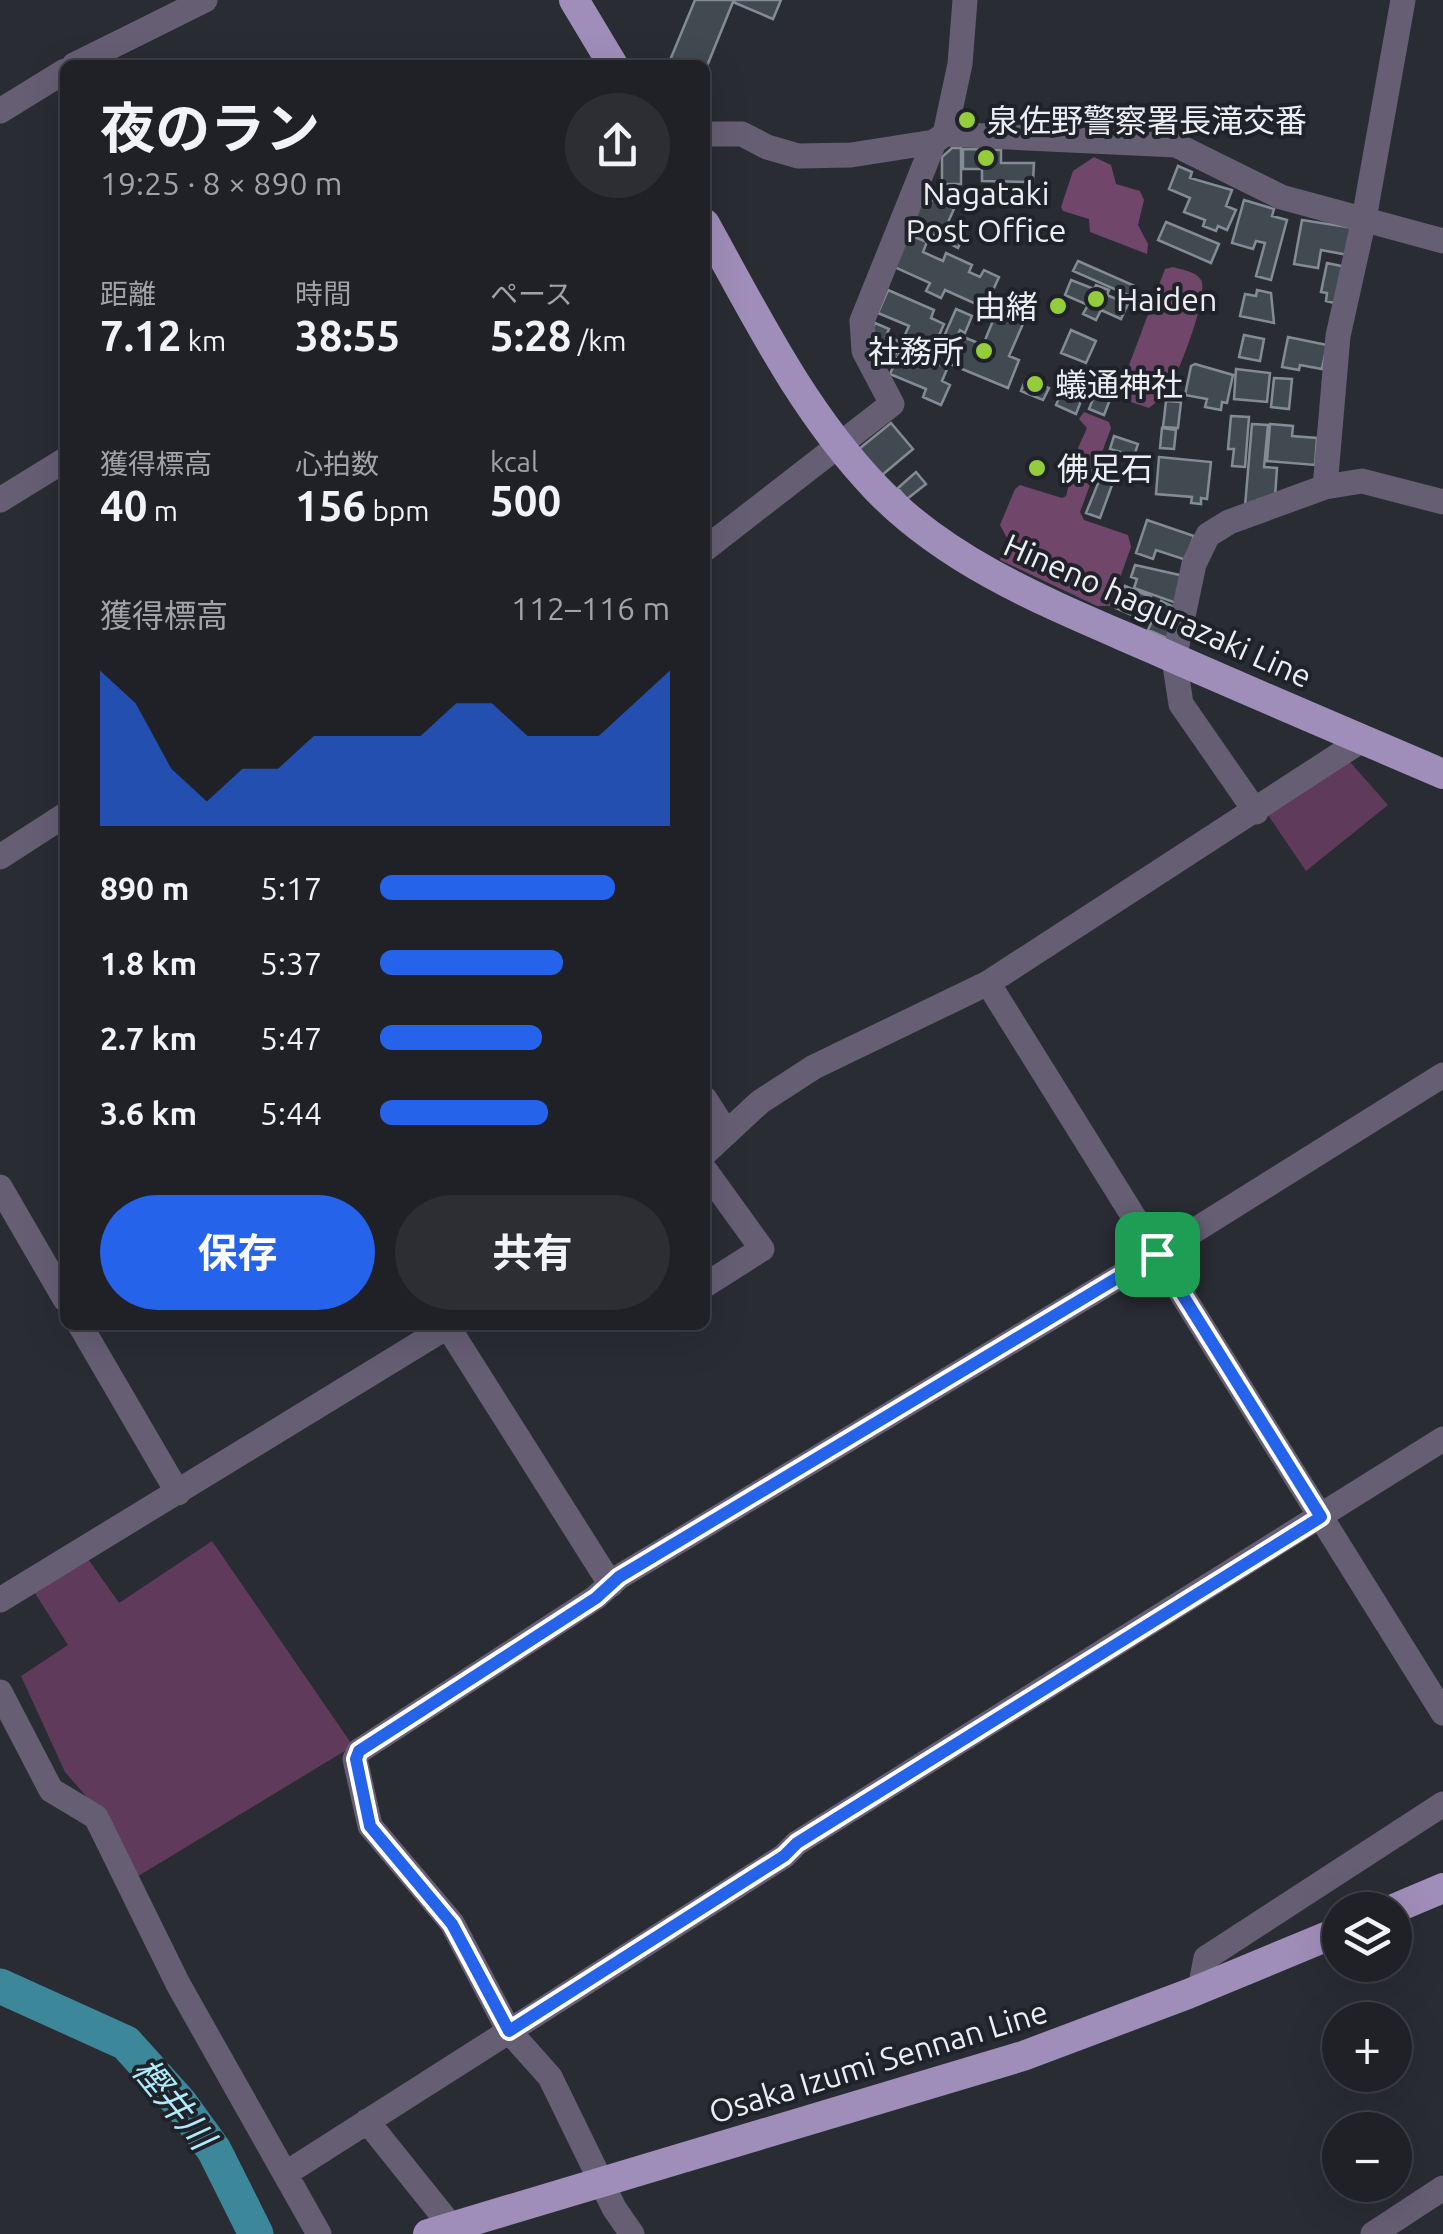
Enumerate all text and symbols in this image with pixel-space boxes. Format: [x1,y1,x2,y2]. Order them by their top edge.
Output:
button: share [565,93,670,198]
text: 夜のラン [100,97,320,158]
place label: 泉佐野警察署長滝交番 [987,102,1307,138]
marker: 泉佐野警察署長滝交番 [956,109,978,131]
marker: Nagataki Post Office [975,147,997,169]
text: 19:25 · 8 × 890 m [100,165,342,201]
place label: Nagataki Post Office [906,175,1066,248]
text: 距離 [100,278,156,309]
text: 時間 [295,278,351,309]
text: ペース [490,278,573,309]
place label: Haiden [1116,281,1217,317]
place label: 由緒 [974,288,1038,324]
marker: Haiden [1085,288,1107,310]
marker: 由緒 [1047,295,1069,317]
text: 7.12 [100,312,181,359]
text: 38:55 [295,312,400,359]
text: 5:28 [490,312,571,359]
text: km [181,325,226,356]
text: /km [571,325,626,356]
place label: 社務所 [868,333,964,369]
marker: 社務所 [973,340,995,362]
place label: 蟻通神社 [1055,366,1183,402]
marker: 蟻通神社 [1024,373,1046,395]
text: kcal [490,446,538,477]
text: 獲得標高 [100,448,212,479]
text: 心拍数 [295,448,379,479]
place label: 佛足石 [1057,450,1153,486]
marker: 佛足石 [1026,457,1048,479]
text: 500 [490,477,561,524]
text: 40 [100,482,147,529]
text: 156 [295,482,366,529]
text: m [147,495,178,526]
text: bpm [366,495,429,526]
street label: Hineno hagurazaki Line [999,526,1317,694]
text: 112–116 m [511,590,670,626]
text: 獲得標高 [100,597,228,633]
text: 890 m [100,870,189,906]
text: 5:17 [260,870,322,906]
text: 1.8 km [100,945,197,981]
text: 5:37 [260,945,322,981]
text: 2.7 km [100,1020,197,1056]
text: 5:47 [260,1020,322,1056]
text: 3.6 km [100,1095,197,1131]
text: 5:44 [260,1095,322,1131]
button: 保存 [100,1195,375,1310]
button: 共有 [395,1195,670,1310]
pin [1115,1212,1200,1297]
icon: arrive [1130,1227,1185,1282]
map controls [1322,1892,1412,2202]
button: layers [1322,1892,1412,1982]
street label: Osaka Izumi Sennan Line [704,1992,1052,2130]
button: + [1322,2002,1412,2092]
water label: 樫井川 [125,2050,225,2159]
button: − [1322,2112,1412,2202]

